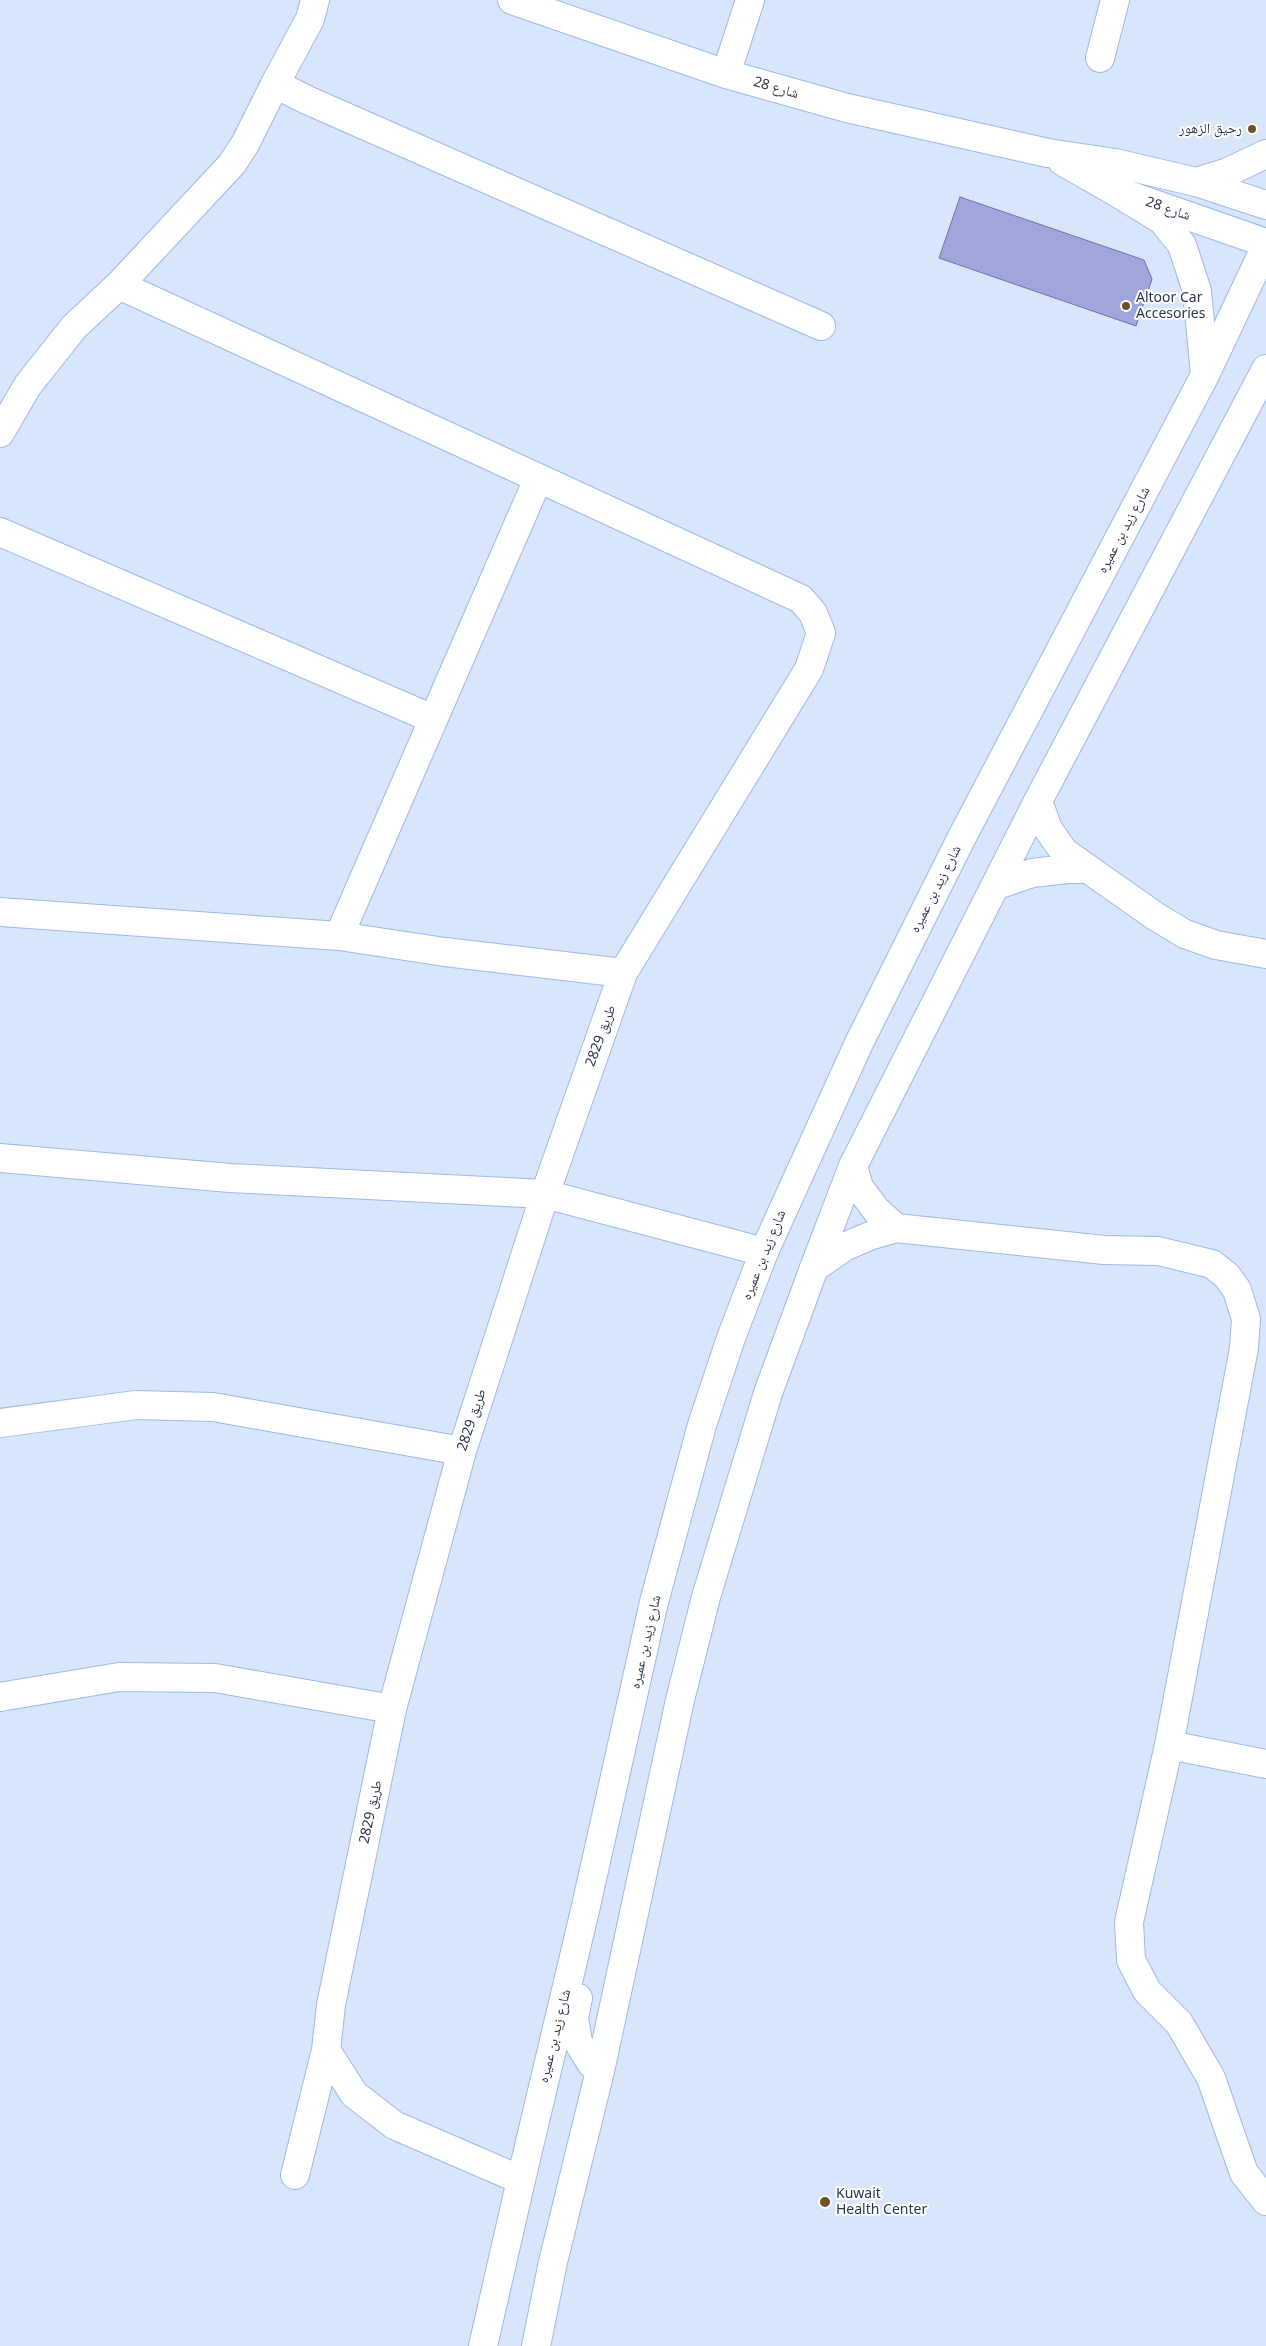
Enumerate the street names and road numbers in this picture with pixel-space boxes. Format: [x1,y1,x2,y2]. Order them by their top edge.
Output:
street label: شارع 28 [751,74,801,102]
street label: شارع 28 [1143,194,1193,224]
street label: شارع زيد بن عميره [1094,484,1154,576]
street label: شارع زيد بن عميره [907,843,965,935]
street label: طريق 2829 [582,1003,620,1069]
street label: شارع زيد بن عميره [738,1207,790,1303]
street label: طريق 2829 [454,1387,490,1453]
street label: شارع زيد بن عميره [627,1593,665,1691]
street label: طريق 2829 [356,1779,386,1845]
street label: شارع زيد بن عميره [535,1988,575,2084]

